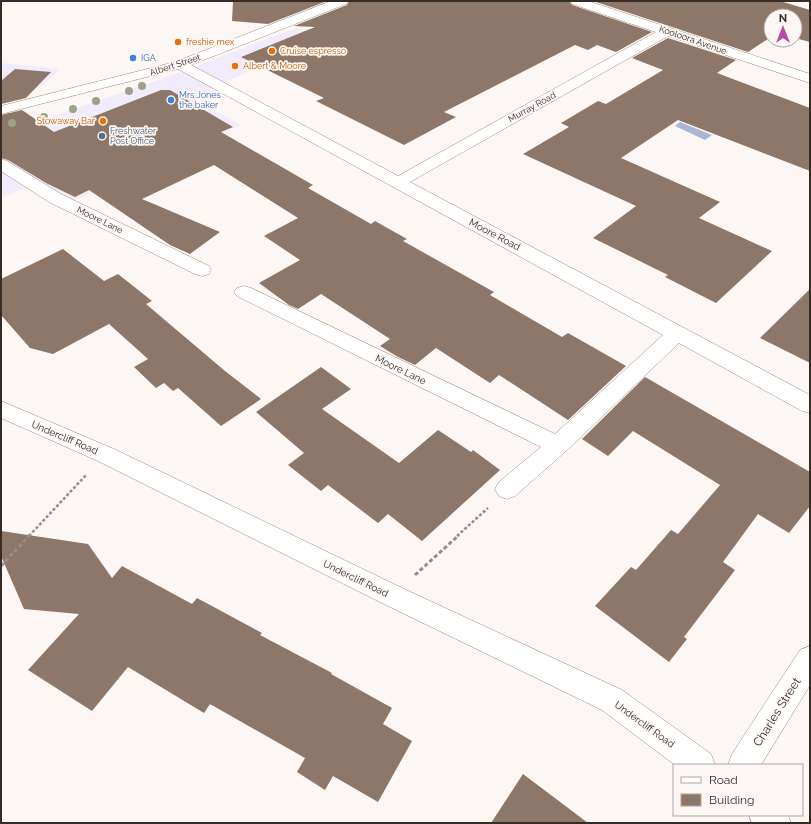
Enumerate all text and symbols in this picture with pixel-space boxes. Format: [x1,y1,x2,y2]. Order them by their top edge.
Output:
north arrow [763,8,803,48]
text: N [779,12,787,25]
street label: Kooloora Avenue [658,24,729,57]
marker: freshie mex [173,37,183,47]
place label: freshie mex [186,37,235,47]
marker: Cruise espresso [267,46,277,56]
place label: Cruise espresso [280,46,346,56]
street label: Albert Street [148,52,202,78]
marker: IGA [128,53,138,63]
place label: IGA [141,53,156,63]
marker: Albert & Moore [230,61,240,71]
place label: Albert & Moore [243,61,307,71]
place label: Mrs Jones the baker [179,90,222,110]
street label: Murray Road [506,90,558,124]
marker: Mrs Jones the baker [166,95,176,105]
place label: Stowaway Bar [37,116,96,126]
marker: Stowaway Bar [98,116,108,126]
place label: Freshwater Post Office [110,126,157,146]
marker: Freshwater Post Office [97,131,107,141]
street label: Moore Lane [75,205,125,236]
street label: Moore Road [467,216,522,253]
street label: Moore Lane [373,352,428,387]
street label: Undercliff Road [30,418,100,456]
street label: Undercliff Road [321,558,390,599]
street label: Charles Street [750,675,804,749]
street label: Undercliff Road [613,699,677,750]
legend [673,764,803,816]
text: Road [709,773,738,787]
text: Building [709,793,755,807]

